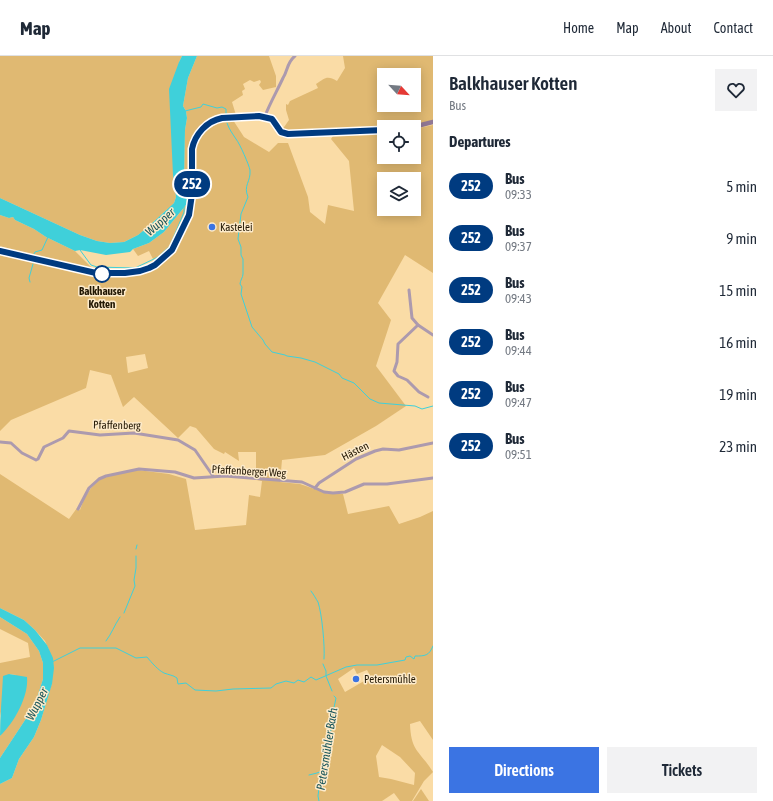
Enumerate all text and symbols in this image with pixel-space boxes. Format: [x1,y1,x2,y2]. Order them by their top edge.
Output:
text: Map [20,17,51,39]
text: Home [563,20,594,36]
text: Map [616,20,639,36]
text: About [661,20,692,36]
text: Contact [714,20,753,36]
north arrow [377,68,421,112]
map controls [377,68,421,216]
button: heart [715,69,757,111]
text: Balkhauser Kotten [449,72,577,94]
text: Bus [449,98,466,113]
button: locate [377,120,421,164]
text: Departures [449,133,511,150]
text: Bus [505,170,525,187]
line badge: 252 [169,171,215,197]
button: layers [377,172,421,216]
text: 252 [182,176,202,192]
text: 252 [461,178,481,194]
text: 5 min [726,178,757,195]
text: 09:33 [505,187,532,202]
water label: Wupper [142,205,178,239]
place label: Kastelei [220,221,253,233]
marker: Kastelei [207,222,217,232]
text: Bus [505,222,525,239]
text: 252 [461,230,481,246]
text: 9 min [726,230,757,247]
text: 09:37 [505,239,532,254]
marker: Balkhauser Kotten [93,265,111,283]
text: Bus [505,274,525,291]
text: 252 [461,282,481,298]
text: 15 min [719,282,757,299]
place label: Balkhauser Kotten [79,285,126,310]
text: 09:43 [505,291,532,306]
text: Bus [505,326,525,343]
text: 252 [461,334,481,350]
text: 16 min [719,334,757,351]
text: 09:44 [505,343,532,358]
text: Bus [505,378,525,395]
text: 252 [461,386,481,402]
text: 19 min [719,386,757,403]
text: 09:47 [505,395,532,410]
street label: Pfaffenberg [93,419,141,431]
text: Bus [505,430,525,447]
text: 252 [461,438,481,454]
text: 23 min [719,438,757,455]
street label: Hästen [339,439,371,463]
text: 09:51 [505,447,532,462]
street label: Pfaffenberger Weg [211,463,287,479]
place label: Petersmühle [364,673,416,685]
marker: Petersmühle [351,674,361,684]
water label: Wupper [23,685,51,723]
water label: Petersmühler Bach [314,707,340,791]
button: Directions [449,747,599,793]
button: Tickets [607,747,757,793]

